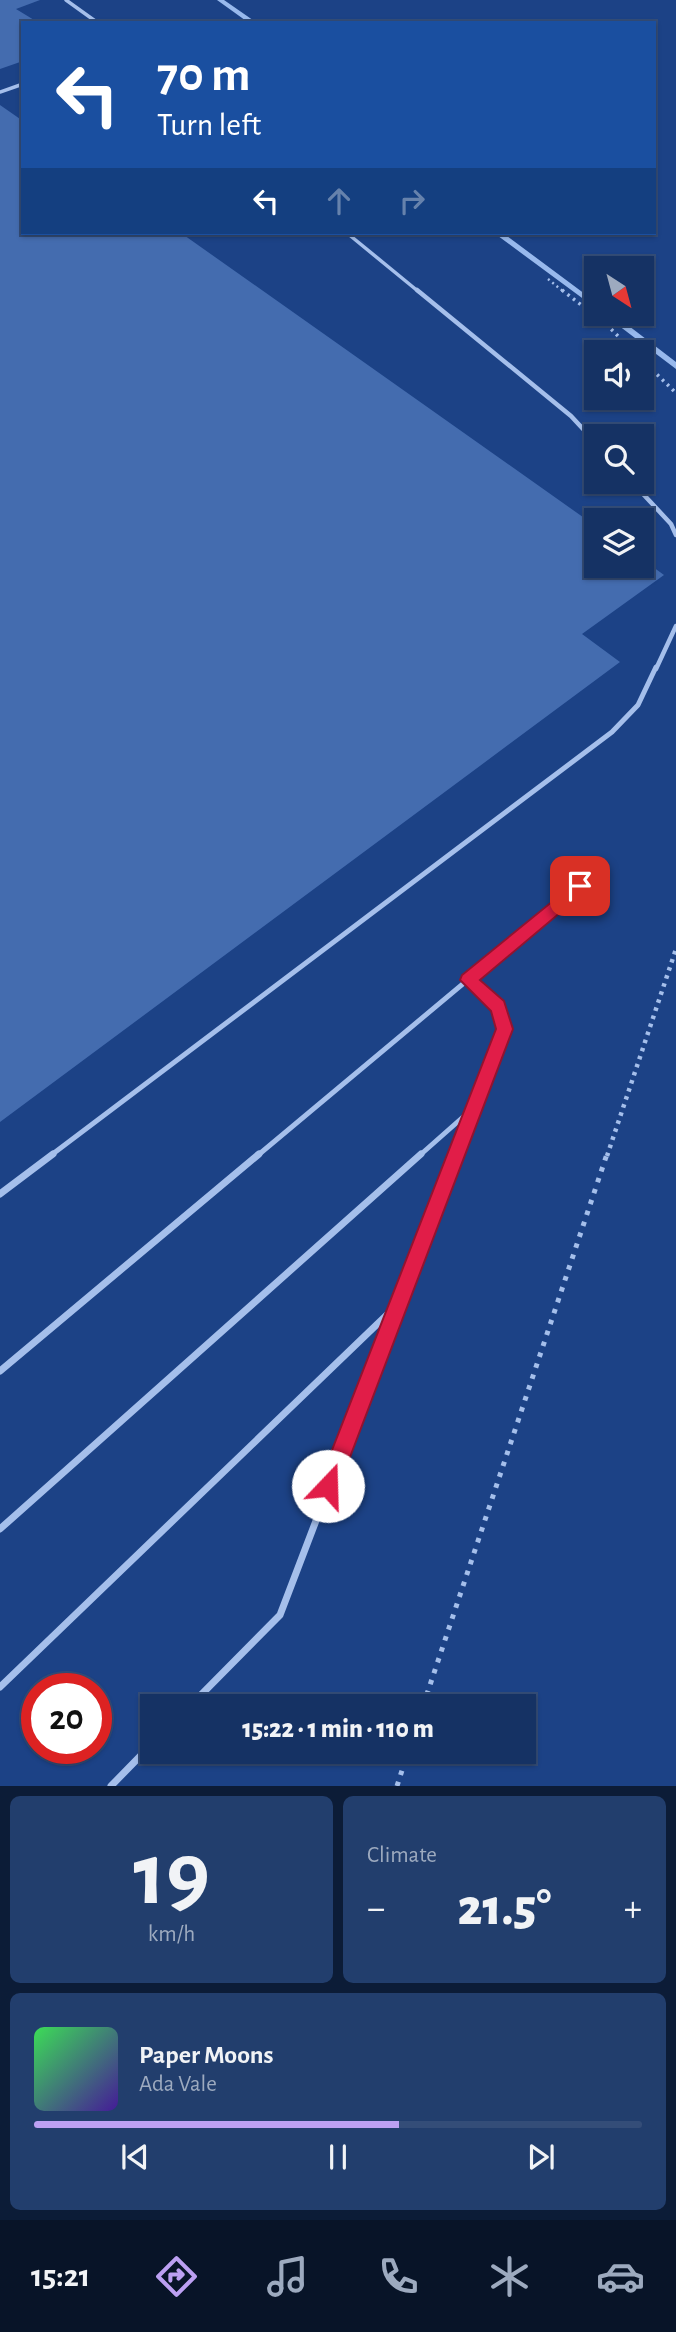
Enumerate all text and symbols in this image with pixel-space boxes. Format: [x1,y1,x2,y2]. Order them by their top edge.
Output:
icon: left [42,49,133,140]
text: 70 m [157,51,251,100]
text: Turn left [157,109,261,141]
icon: left [247,182,285,220]
icon: ahead [320,182,358,220]
icon: right [393,182,431,220]
north arrow [584,256,654,326]
map controls [584,256,654,578]
button: sound [584,340,654,410]
button: search [584,424,654,494]
button: layers [584,508,654,578]
pin [550,856,610,916]
icon: arrive [561,867,599,905]
position arrow [291,1449,365,1523]
speed limit sign: 20 [21,1673,112,1764]
text: 15:22 · 1 min · 110 m [242,1716,434,1742]
text: 19 [133,1830,210,1921]
text: Climate [367,1844,437,1867]
text: 21.5° [458,1882,551,1934]
text: − [367,1890,385,1928]
text: + [624,1890,642,1928]
text: km/h [148,1923,195,1946]
text: Paper Moons [139,2042,274,2068]
text: Ada Vale [139,2073,217,2096]
icon: previous [116,2138,154,2176]
icon: pause [319,2138,357,2176]
icon: next [522,2138,560,2176]
icon: directions [152,2252,201,2301]
icon: music [263,2252,312,2301]
icon: phone [374,2252,423,2301]
icon: climate [485,2252,534,2301]
icon: car [596,2252,645,2301]
text: 15:21 [31,2260,90,2292]

